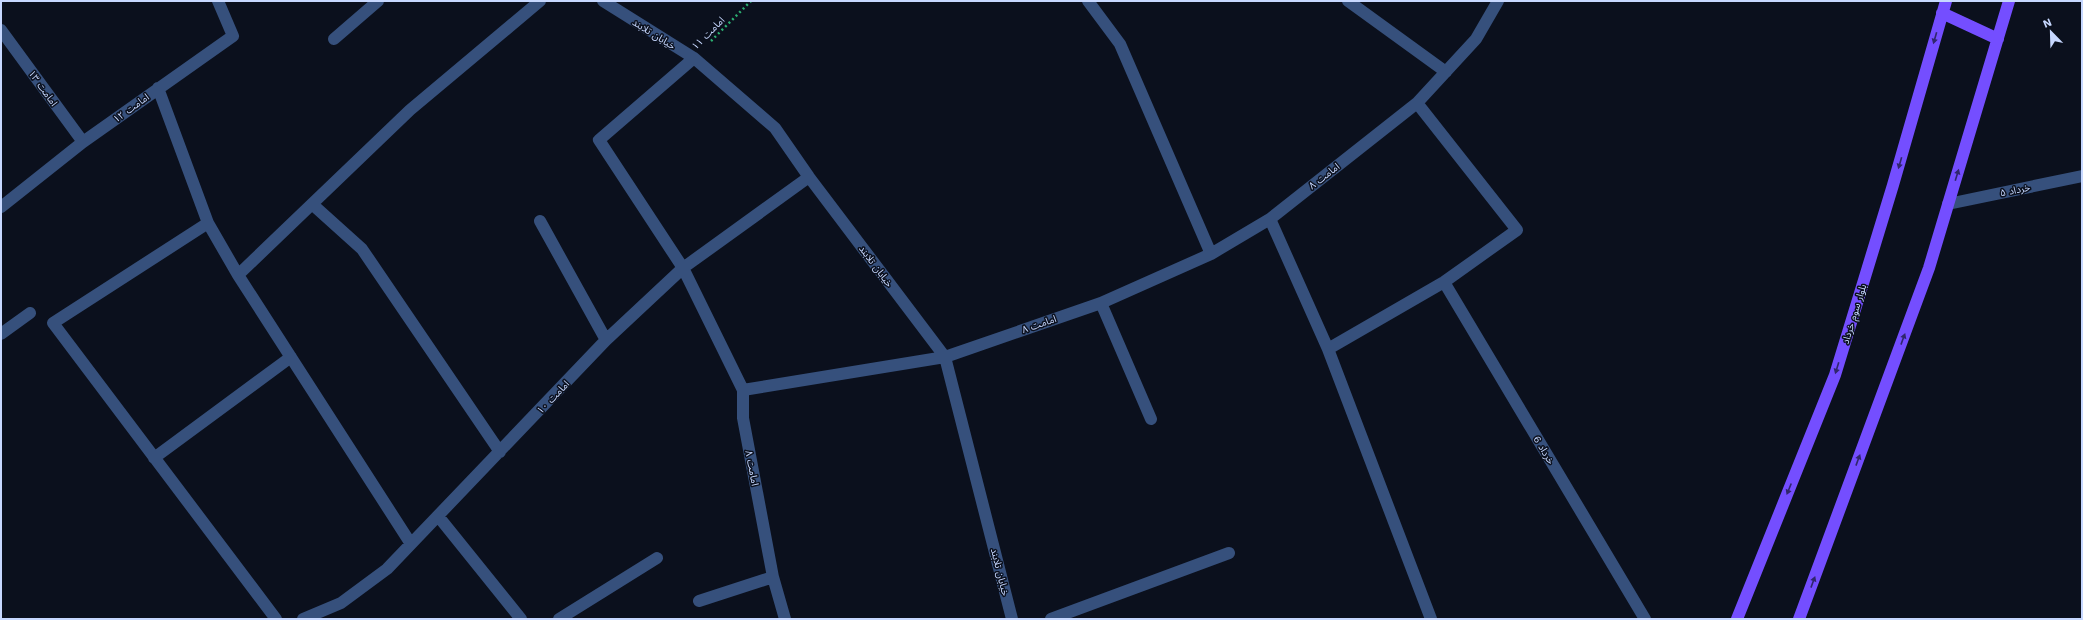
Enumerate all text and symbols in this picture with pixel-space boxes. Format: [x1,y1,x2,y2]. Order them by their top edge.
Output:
north arrow [2031,12,2071,52]
street label: امامت ۱۱ [689,14,727,52]
street label: خیابان تلابند [630,16,678,52]
text: N [2041,16,2054,31]
one-way arrow [1932,33,1938,45]
street label: امامت ۱۳ [26,68,60,108]
street label: امامت ۱۲ [111,91,151,125]
one-way arrow [1897,158,1903,170]
street label: امامت ۸ [1306,161,1342,191]
one-way arrow [1954,169,1960,181]
street label: خرداد ۵ [1999,181,2031,200]
street label: خیابان تلابند [857,243,895,289]
street label: بلوار سوم خرداد [1840,282,1871,346]
street label: امامت ۸ [1020,313,1058,335]
one-way arrow [1901,332,1907,344]
one-way arrow [1834,362,1840,374]
street label: امامت ۱۰ [535,378,571,416]
street label: خرداد 6 [1530,434,1557,467]
street label: امامت ۸ [743,449,761,487]
one-way arrow [1855,454,1861,466]
one-way arrow [1786,483,1792,495]
street label: خیابان تلابند [989,547,1011,597]
one-way arrow [1810,576,1816,588]

